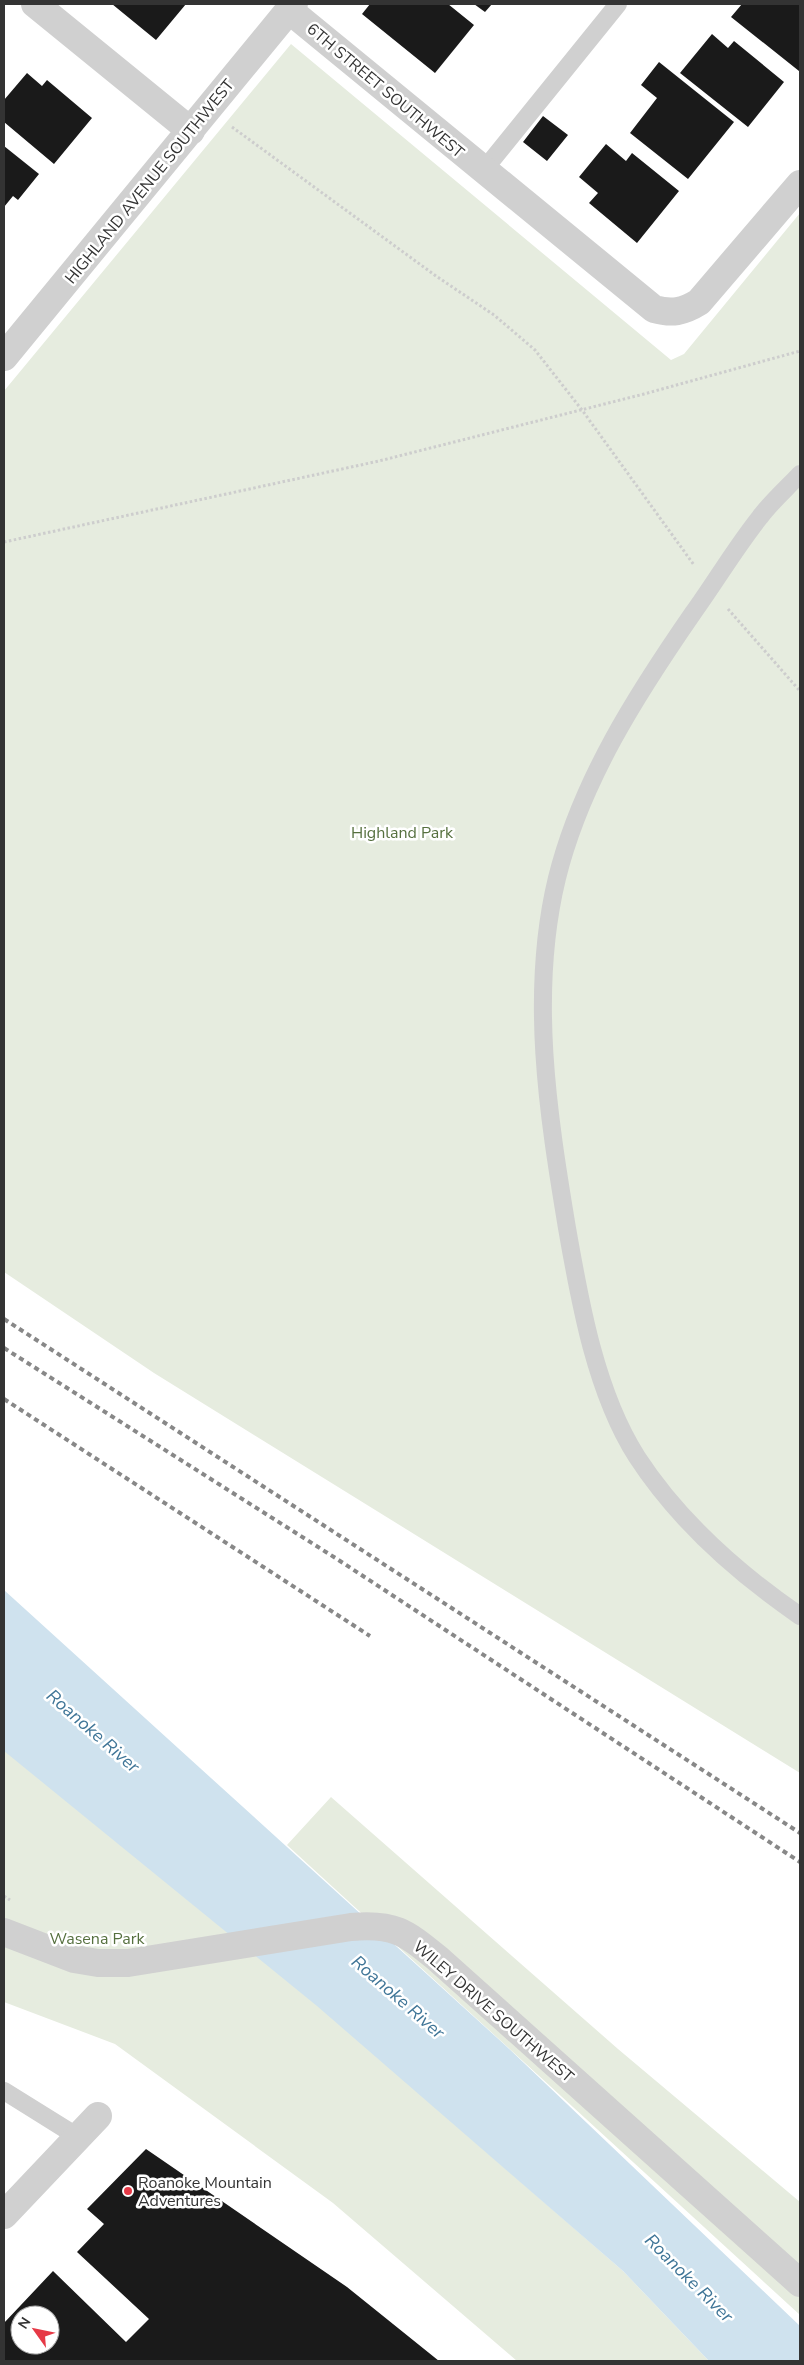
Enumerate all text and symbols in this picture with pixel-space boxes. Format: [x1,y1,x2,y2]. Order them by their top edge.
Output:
street label: 6TH STREET SOUTHWEST [302,18,469,163]
street label: HIGHLAND AVENUE SOUTHWEST [60,74,240,289]
park label: Highland Park [351,822,454,844]
water label: Roanoke River [41,1684,145,1778]
park label: Wasena Park [49,1928,146,1950]
street label: WILEY DRIVE SOUTHWEST [408,1936,579,2088]
water label: Roanoke River [346,1950,450,2044]
place label: Roanoke Mountain Adventures [138,2172,272,2212]
marker: Roanoke Mountain Adventures [122,2185,134,2197]
water label: Roanoke River [640,2229,739,2328]
north arrow [10,2305,60,2355]
text: N [14,2314,35,2333]

